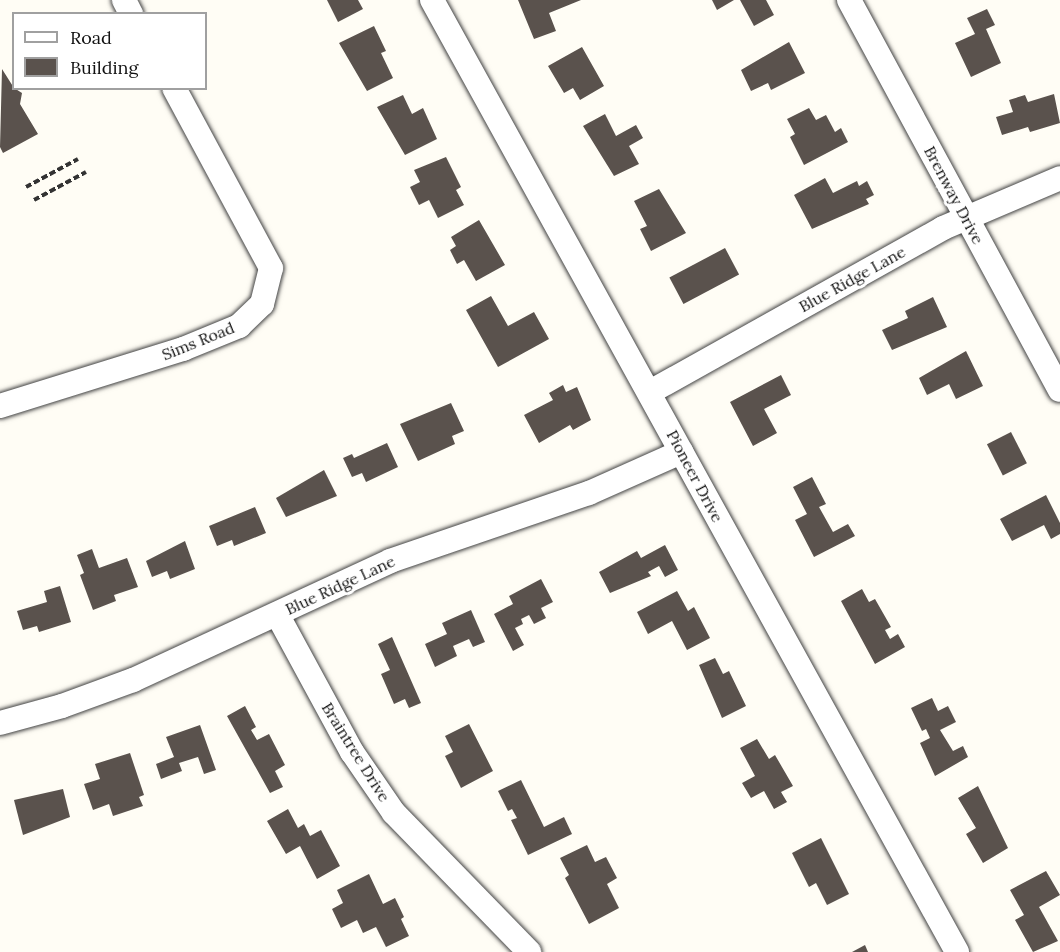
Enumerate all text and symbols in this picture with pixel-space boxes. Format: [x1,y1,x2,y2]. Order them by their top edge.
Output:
legend [12,12,207,90]
text: Road [70,26,112,49]
text: Building [70,56,138,79]
street label: Brenway Drive [920,143,988,247]
street label: Blue Ridge Lane [795,242,909,316]
street label: Sims Road [159,318,237,364]
street label: Pioneer Drive [663,427,727,525]
street label: Blue Ridge Lane [282,551,398,619]
street label: Braintree Drive [318,699,394,805]

